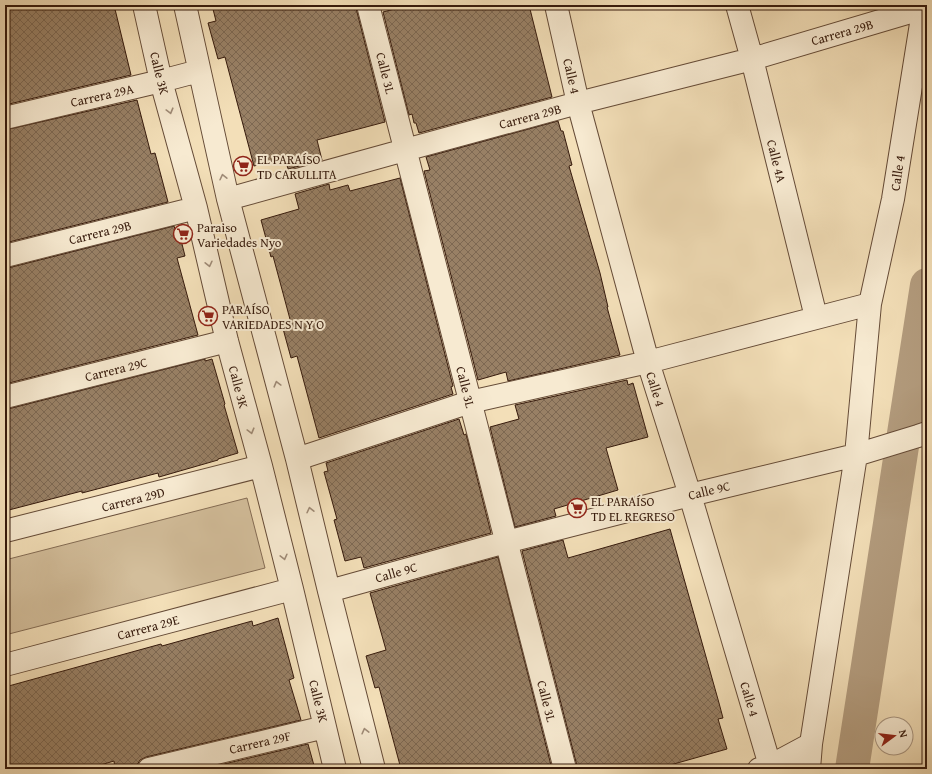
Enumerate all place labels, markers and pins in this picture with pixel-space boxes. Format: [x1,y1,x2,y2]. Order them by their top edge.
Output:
place label: EL PARAÍSO TD CARULLITA [257,150,337,184]
supermarket icon: EL PARAÍSO TD CARULLITA [232,155,254,177]
place label: Paraiso Variedades Nyo [197,218,282,252]
supermarket icon: Paraiso Variedades Nyo [172,223,194,245]
place label: PARAÍSO VARIEDADES N Y O [222,300,324,334]
supermarket icon: PARAÍSO VARIEDADES N Y O [197,305,219,327]
place label: EL PARAÍSO TD EL REGRESO [591,492,675,526]
supermarket icon: EL PARAÍSO TD EL REGRESO [566,497,588,519]

